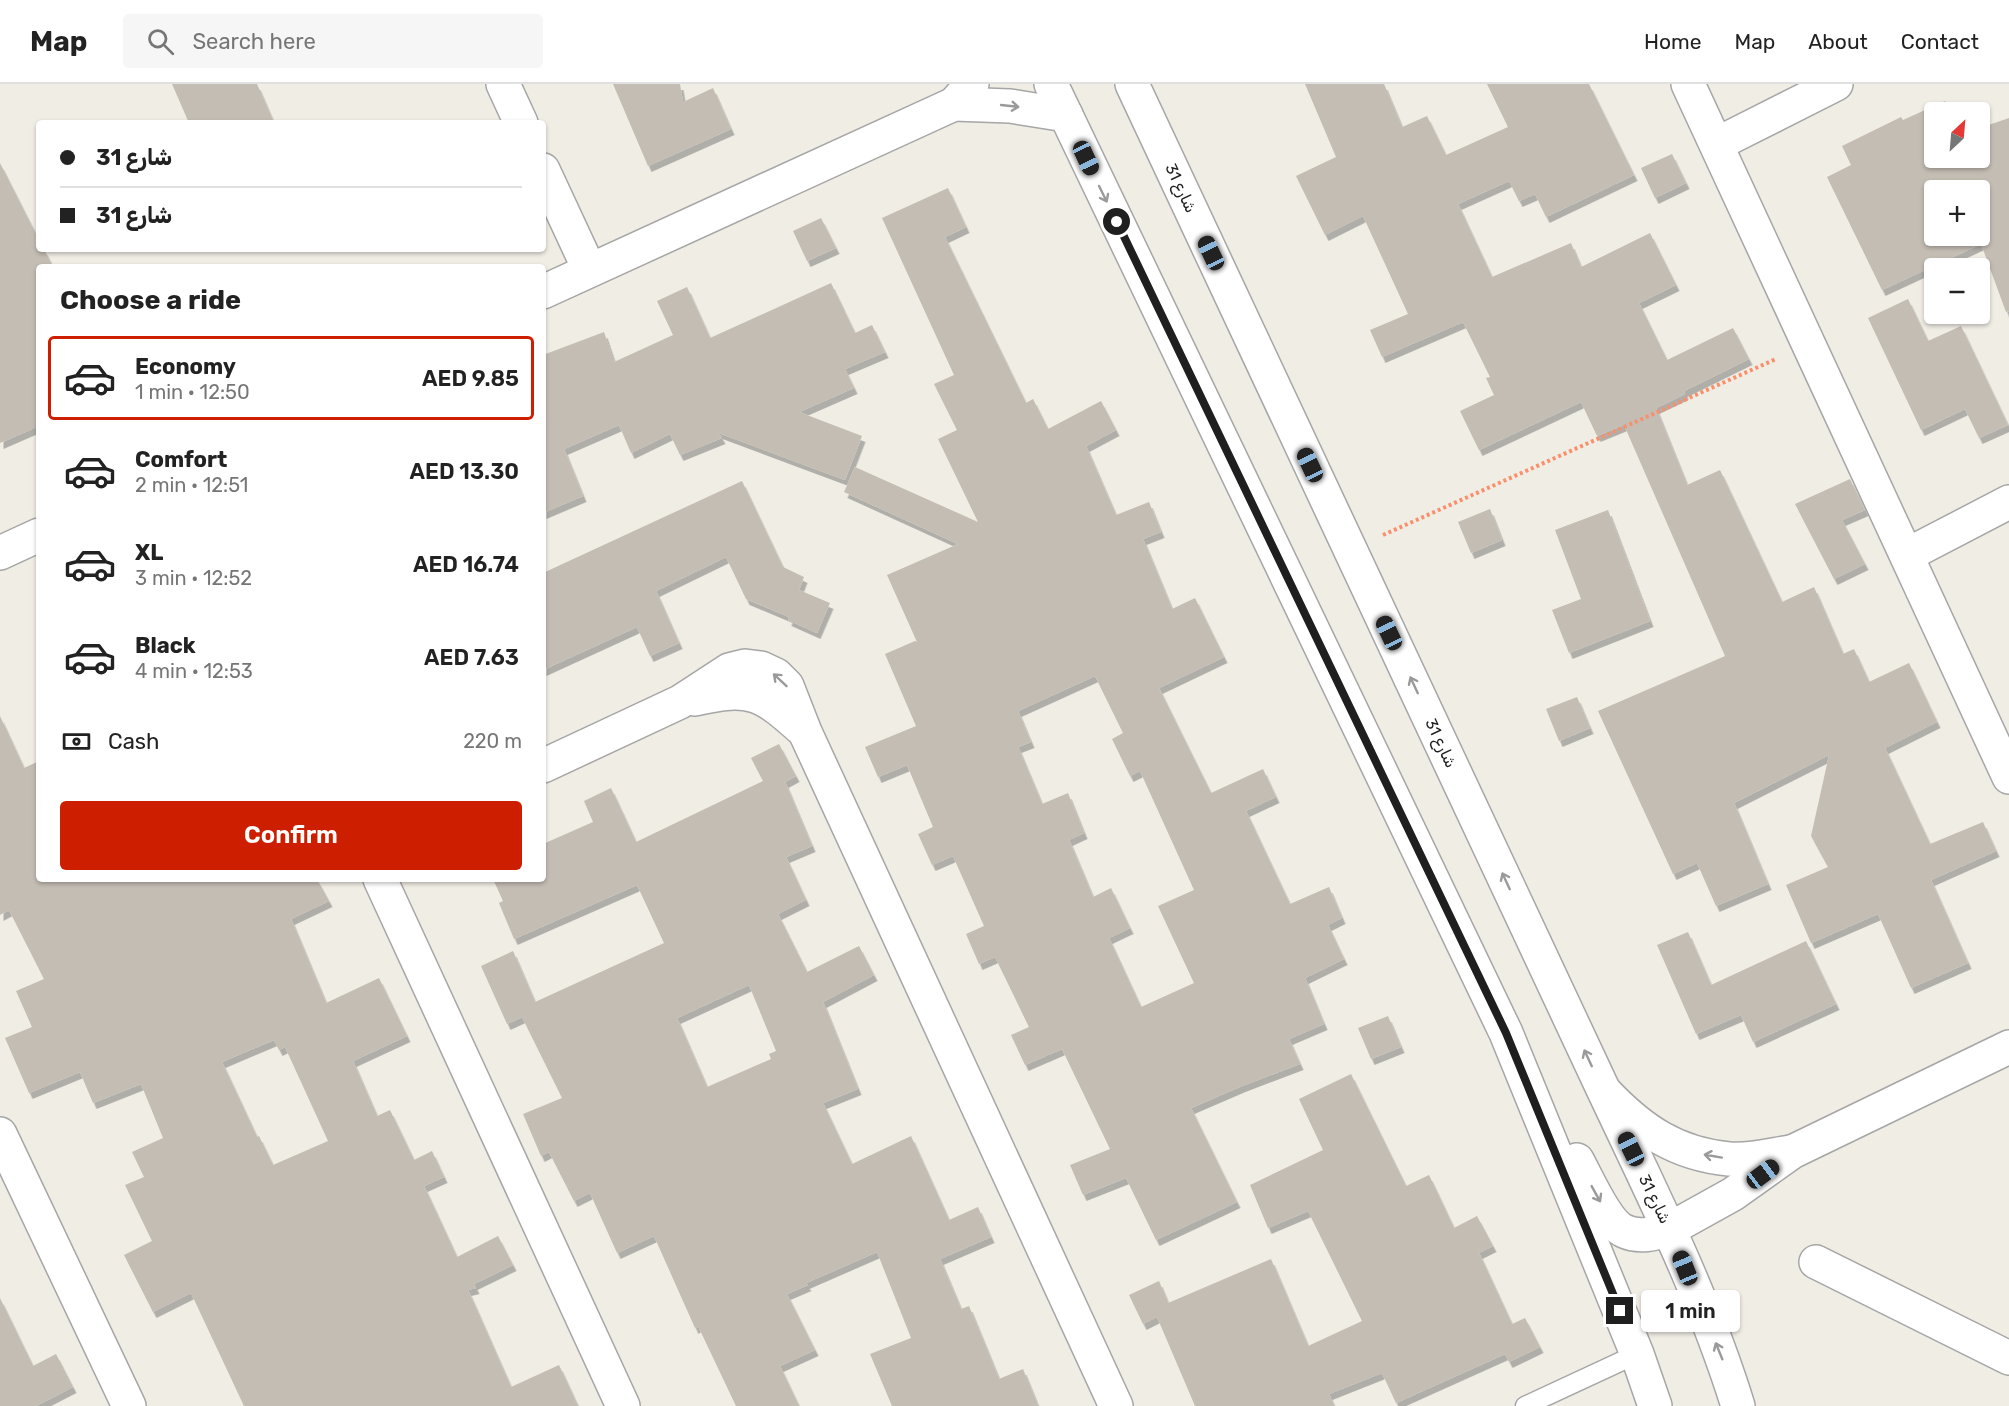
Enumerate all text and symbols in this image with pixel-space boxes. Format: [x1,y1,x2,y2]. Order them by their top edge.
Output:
search box [123,14,543,68]
text: Map [30,25,87,58]
icon: search [144,25,177,58]
text: Search here [192,28,316,55]
text: Home [1644,29,1701,54]
text: Map [1734,29,1775,54]
text: About [1808,29,1868,54]
text: Contact [1901,29,1979,54]
one-way arrow [1000,101,1019,112]
north arrow [1924,102,1990,168]
map controls [1924,102,1990,324]
car [1070,138,1102,178]
text: شارع 31 [96,144,172,171]
street label: شارع 31 [1160,160,1201,217]
button: + [1924,180,1990,246]
one-way arrow [1098,184,1110,202]
text: شارع 31 [96,202,172,229]
route start [1103,208,1130,235]
car [1195,233,1227,273]
button: − [1924,258,1990,324]
text: Choose a ride [60,284,241,316]
icon: car [63,351,117,405]
text: Economy [135,353,236,380]
text: AED 9.85 [422,365,519,392]
text: 1 min · 12:50 [135,380,250,404]
icon: car [63,444,117,498]
car [1294,445,1326,485]
text: Comfort [135,446,227,473]
text: AED 13.30 [410,458,519,485]
text: 2 min · 12:51 [135,473,248,497]
icon: car [63,537,117,591]
text: XL [135,539,163,566]
text: AED 16.74 [413,551,519,578]
text: 3 min · 12:52 [135,566,252,590]
car [1373,613,1405,653]
icon: car [63,630,117,684]
text: Black [135,632,196,659]
text: AED 7.63 [424,644,519,671]
text: 4 min · 12:53 [135,659,253,683]
one-way arrow [773,673,788,687]
one-way arrow [1407,677,1419,695]
street label: شارع 31 [1420,715,1461,772]
icon: cash [60,725,93,758]
text: Cash [108,728,159,755]
text: 220 m [463,729,522,753]
button: Confirm [60,801,522,870]
one-way arrow [1499,873,1511,891]
one-way arrow [1582,1049,1593,1067]
car [1615,1129,1647,1169]
one-way arrow [1704,1150,1723,1161]
car [1743,1156,1783,1192]
street label: شارع 31 [1633,1171,1675,1228]
one-way arrow [1590,1185,1602,1202]
car [1670,1248,1700,1288]
callout: 1 min [1641,1290,1740,1332]
route end [1606,1297,1633,1324]
text: 1 min [1665,1299,1716,1323]
one-way arrow [1713,1342,1724,1360]

